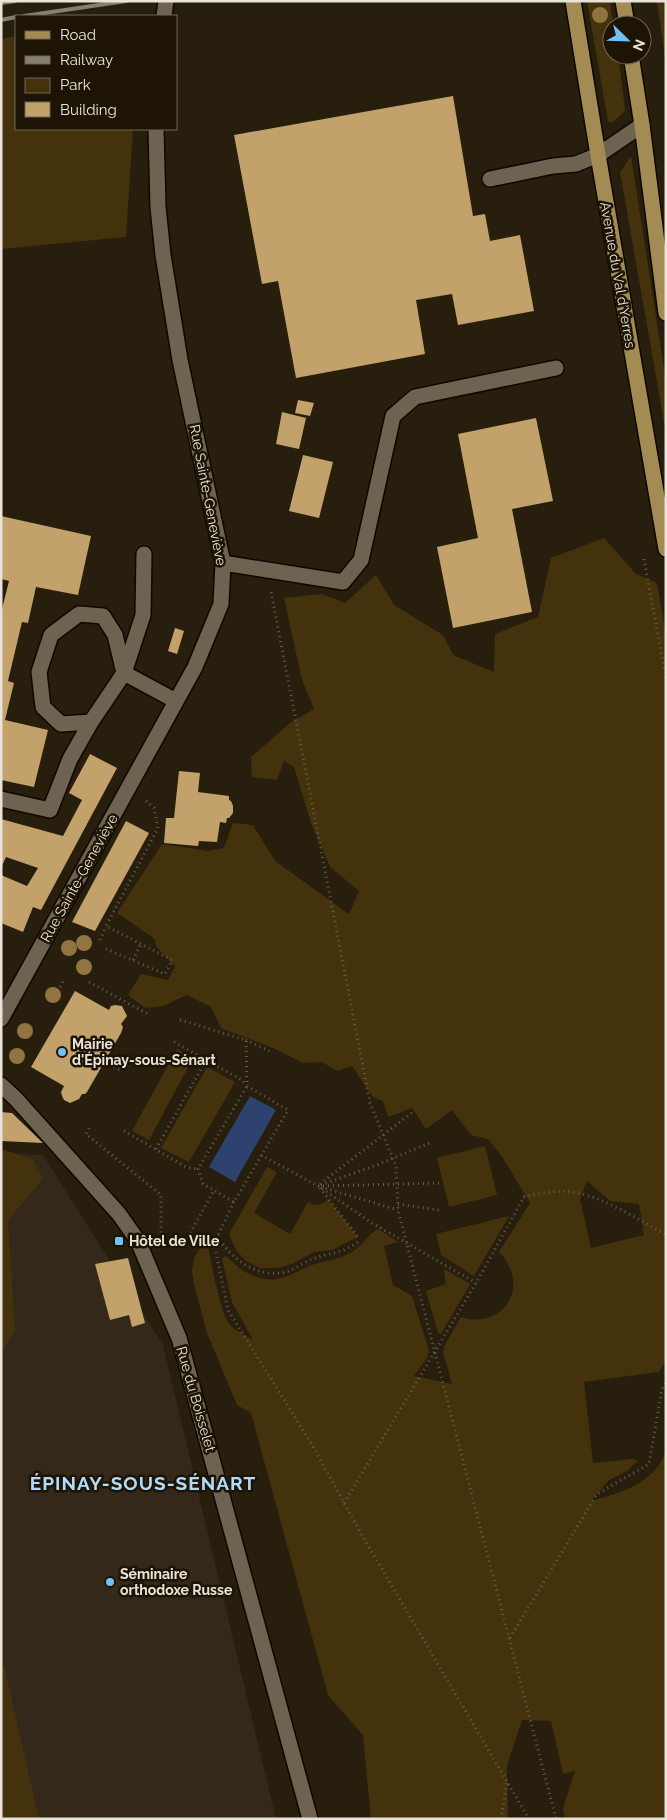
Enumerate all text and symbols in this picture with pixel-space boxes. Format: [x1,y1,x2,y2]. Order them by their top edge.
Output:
legend [15,15,178,130]
north arrow [602,15,652,65]
text: Road [60,26,96,44]
text: N [630,37,648,53]
text: Railway [60,51,113,69]
text: Park [60,76,91,94]
text: Building [60,101,117,119]
street label: Avenue du Val d'Yerres [597,201,639,350]
street label: Rue Sainte-Geneviève [186,423,230,567]
street label: Rue Sainte-Geneviève [37,811,121,945]
place label: Mairie d'Épinay-sous-Sénart [72,1036,217,1068]
marker: Mairie d'Épinay-sous-Sénart [56,1046,68,1058]
place label: Hôtel de Ville [129,1233,220,1249]
marker: Hôtel de Ville [113,1235,125,1247]
street label: Rue du Boisselet [173,1344,219,1454]
district label: ÉPINAY-SOUS-SÉNART [30,1472,256,1494]
place label: Séminaire orthodoxe Russe [120,1566,233,1598]
marker: Séminaire orthodoxe Russe [104,1576,116,1588]

